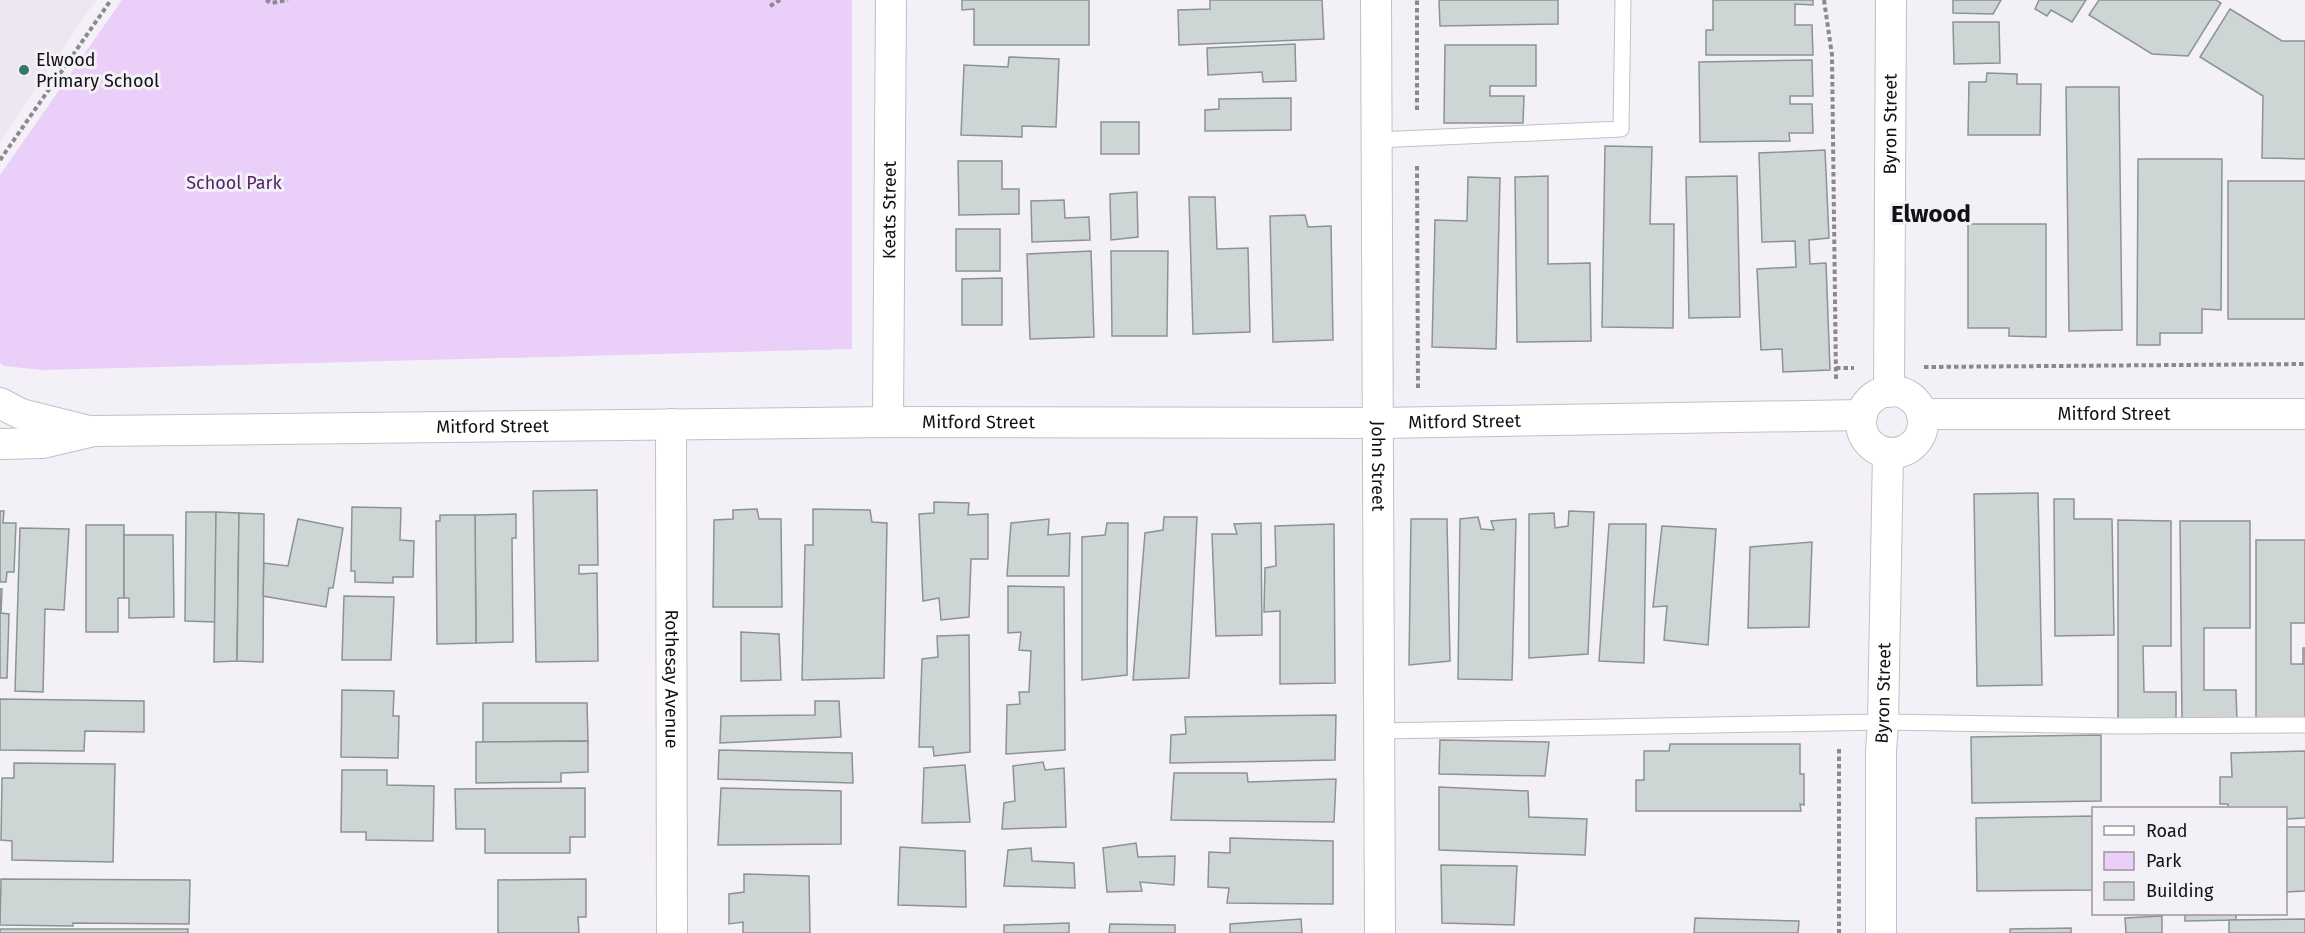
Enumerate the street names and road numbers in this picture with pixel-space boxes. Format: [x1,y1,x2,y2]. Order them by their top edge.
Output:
street label: Byron Street [1879,73,1902,175]
street label: Keats Street [878,160,901,259]
street label: Mitford Street [2058,403,2171,425]
street label: Mitford Street [1408,410,1522,434]
street label: Mitford Street [922,411,1035,433]
street label: Mitford Street [436,415,550,438]
street label: John Street [1367,421,1389,512]
street label: Rothesay Avenue [660,609,683,749]
street label: Byron Street [1871,642,1895,744]

